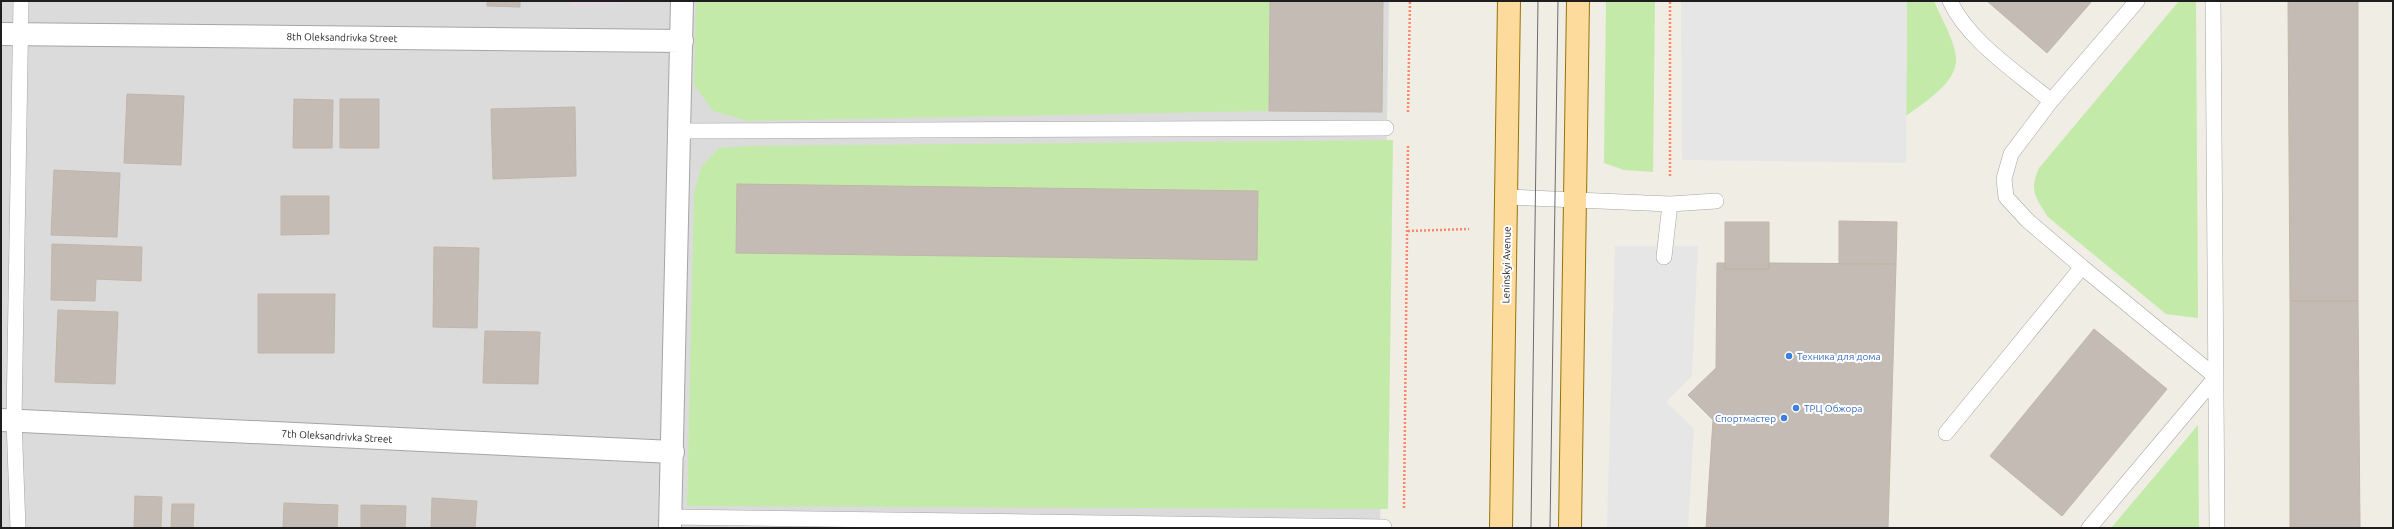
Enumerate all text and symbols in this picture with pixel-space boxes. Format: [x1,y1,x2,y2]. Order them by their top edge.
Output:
street label: 8th Oleksandrivka Street [286,31,398,44]
street label: Leninskyi Avenue [1500,226,1513,304]
marker: Техника для дома [1784,351,1794,361]
place label: Техника для дома [1797,351,1881,362]
marker: ТРЦ Обжора [1791,403,1801,413]
place label: ТРЦ Обжора [1804,403,1862,414]
place label: Спортмастер [1715,413,1776,424]
marker: Спортмастер [1779,413,1789,423]
street label: 7th Oleksandrivka Street [281,428,393,445]

